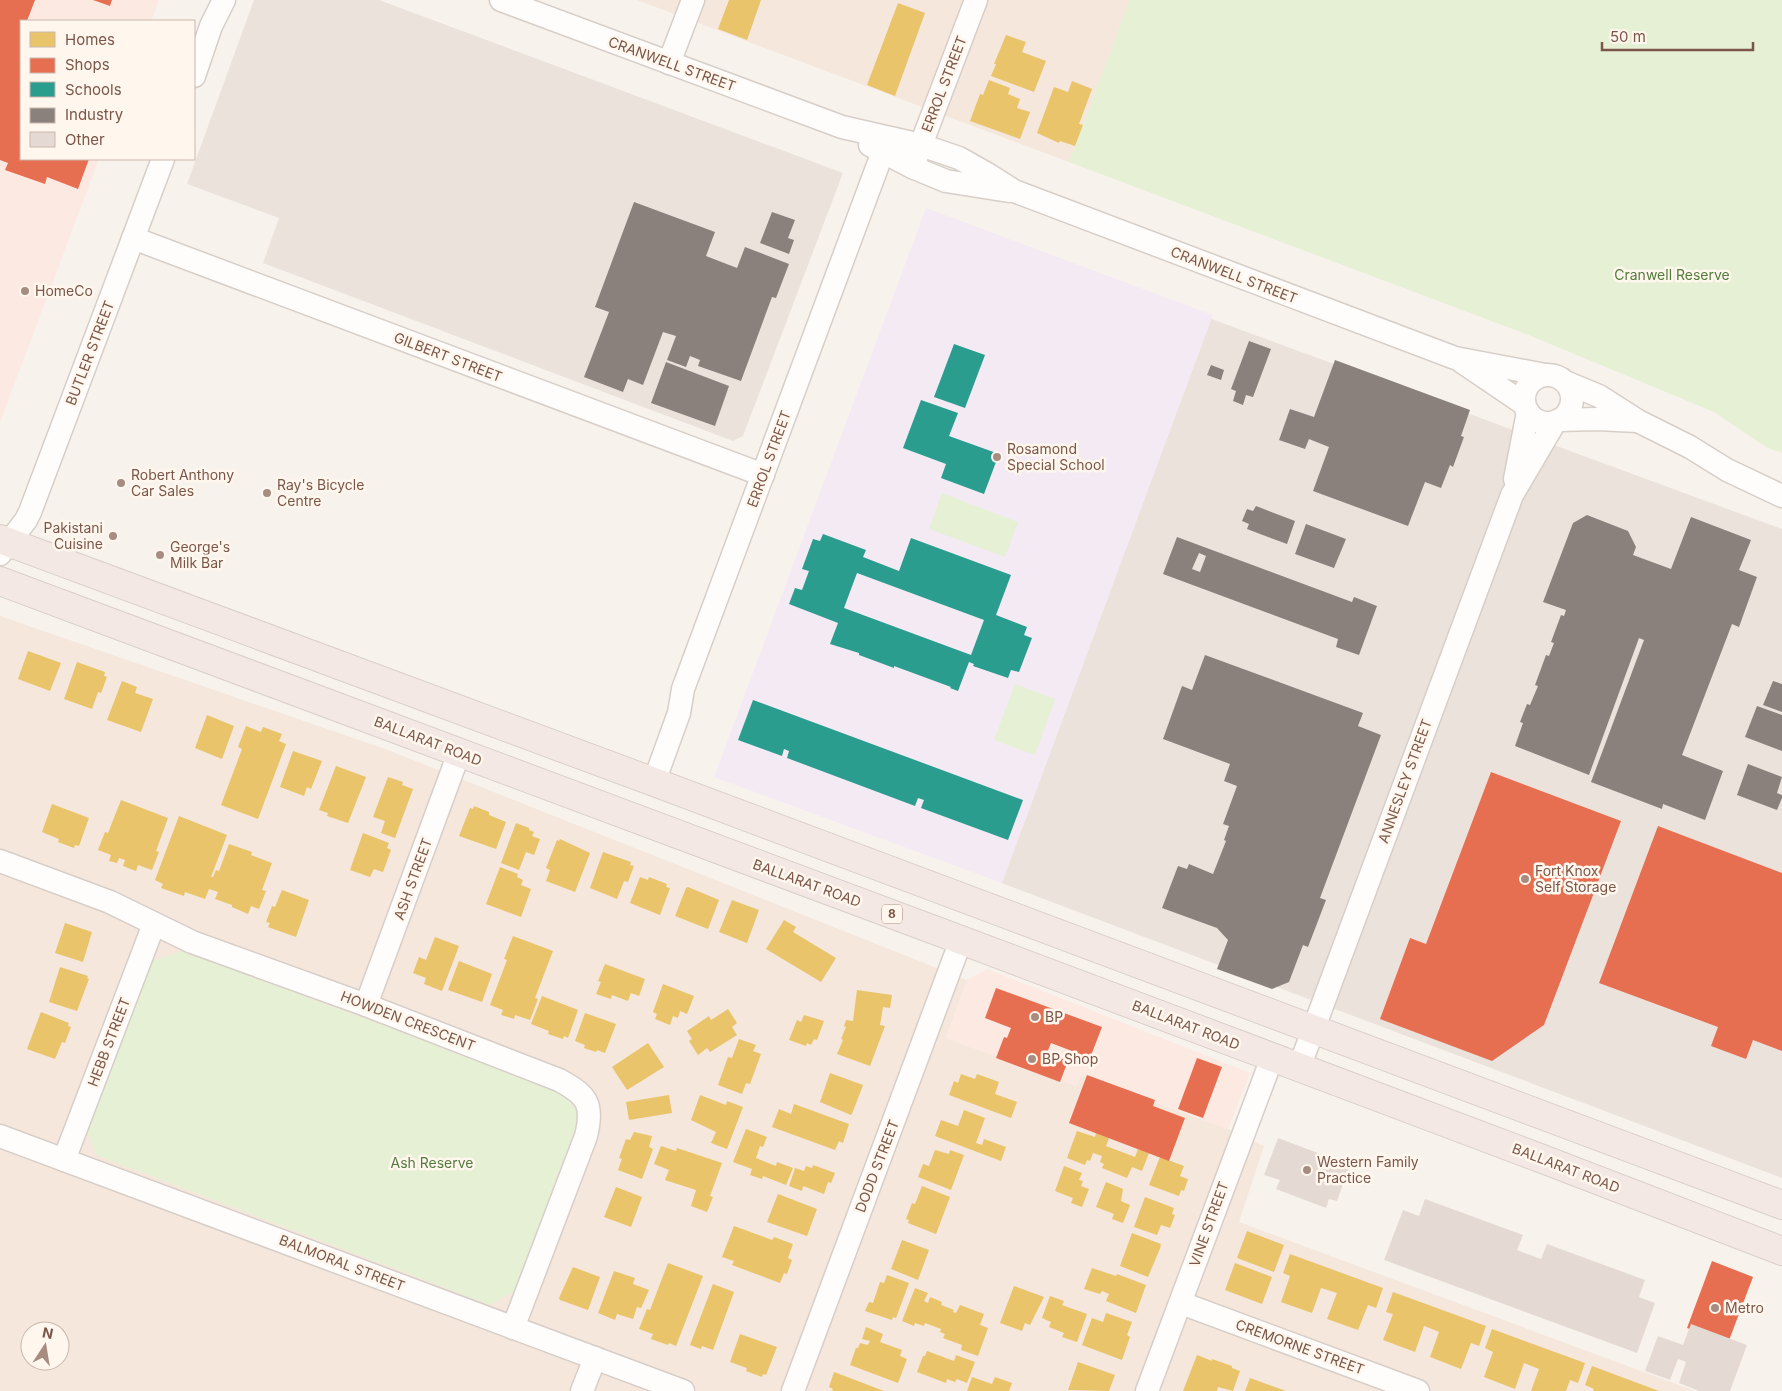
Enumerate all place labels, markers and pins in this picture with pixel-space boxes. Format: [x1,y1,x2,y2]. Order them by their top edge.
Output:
place label: HomeCo [35,282,93,299]
marker: HomeCo [19,285,31,297]
place label: Rosamond Special School [1007,440,1105,473]
marker: Rosamond Special School [991,451,1003,463]
place label: Robert Anthony Car Sales [131,466,234,499]
place label: Ray's Bicycle Centre [277,476,364,509]
marker: Robert Anthony Car Sales [115,477,127,489]
marker: Ray's Bicycle Centre [261,487,273,499]
place label: Pakistani Cuisine [44,519,103,552]
marker: Pakistani Cuisine [107,530,119,542]
place label: George's Milk Bar [170,538,230,571]
marker: George's Milk Bar [154,549,166,561]
place label: Fort Knox Self Storage [1535,862,1616,895]
marker: Fort Knox Self Storage [1519,873,1531,885]
place label: BP [1045,1008,1063,1025]
marker: BP [1029,1011,1041,1023]
place label: BP Shop [1042,1050,1098,1067]
marker: BP Shop [1026,1053,1038,1065]
place label: Western Family Practice [1317,1153,1419,1186]
marker: Western Family Practice [1301,1164,1313,1176]
place label: Metro [1725,1299,1764,1316]
marker: Metro [1709,1302,1721,1314]

